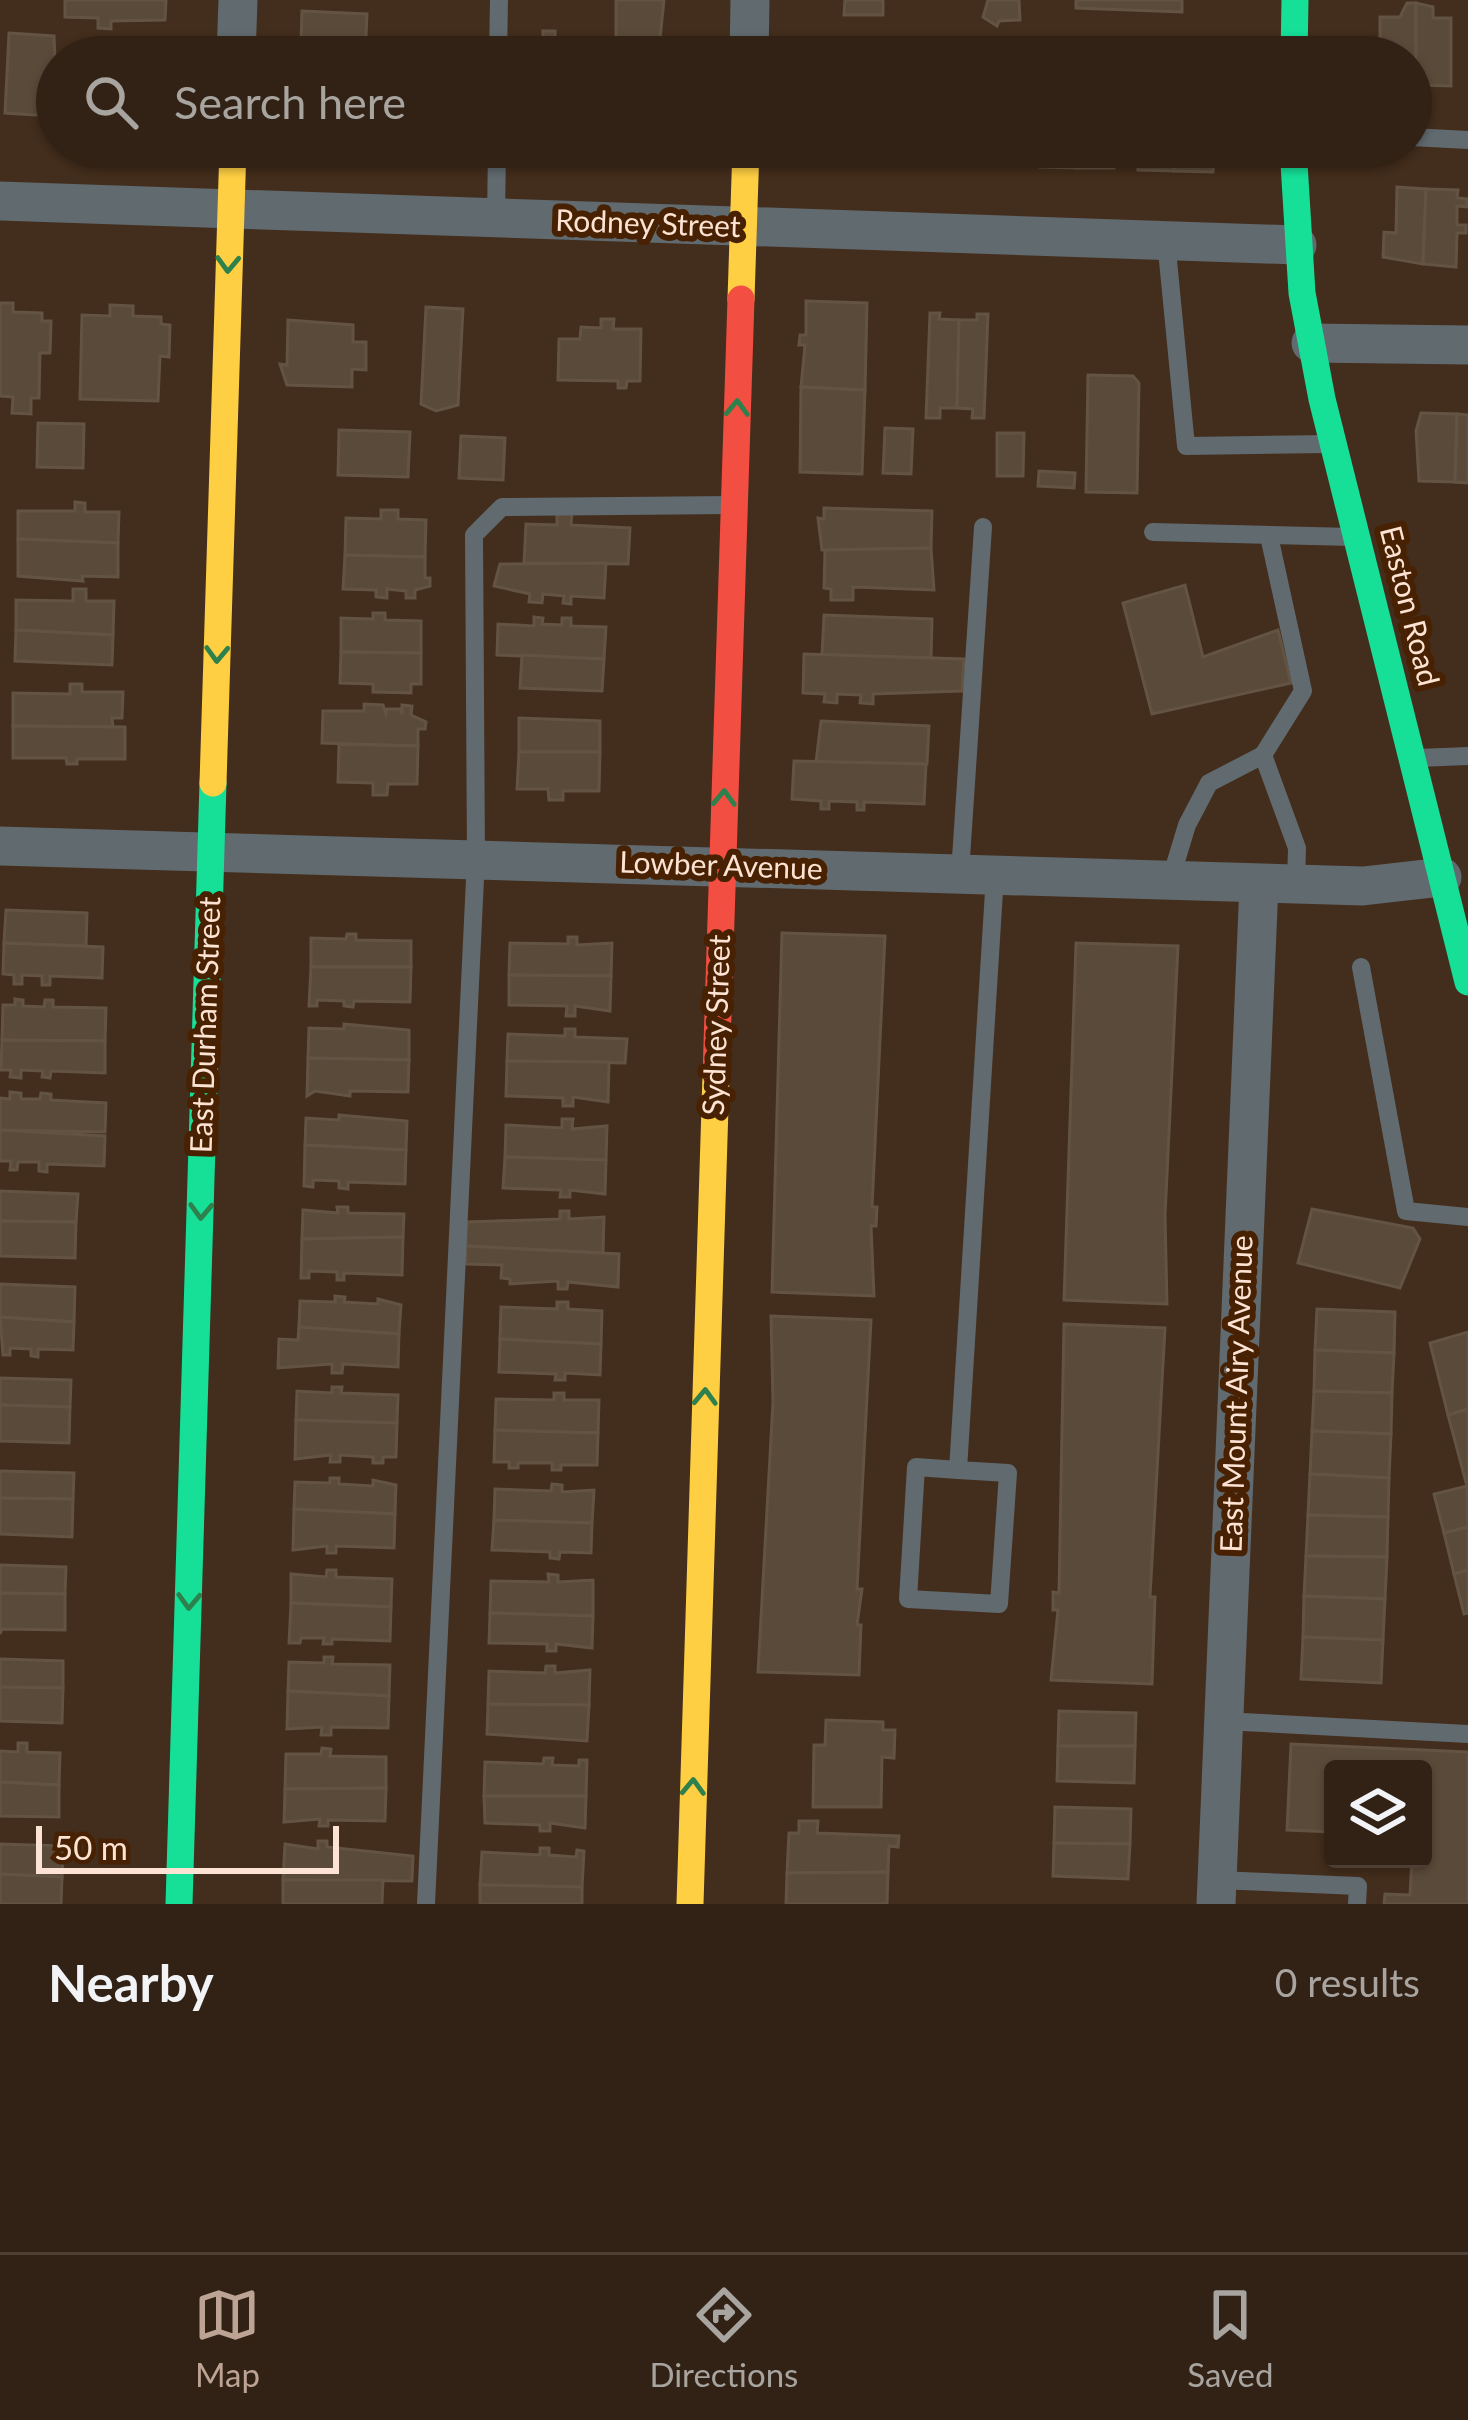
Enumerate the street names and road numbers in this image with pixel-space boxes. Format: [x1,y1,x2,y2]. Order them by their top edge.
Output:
street label: Rodney Street [555,201,741,243]
street label: Easton Road [1374,522,1448,689]
street label: Lowber Avenue [619,842,823,886]
street label: East Durham Street [182,896,226,1154]
street label: Sydney Street [694,934,736,1116]
street label: East Mount Airy Avenue [1211,1235,1259,1553]

